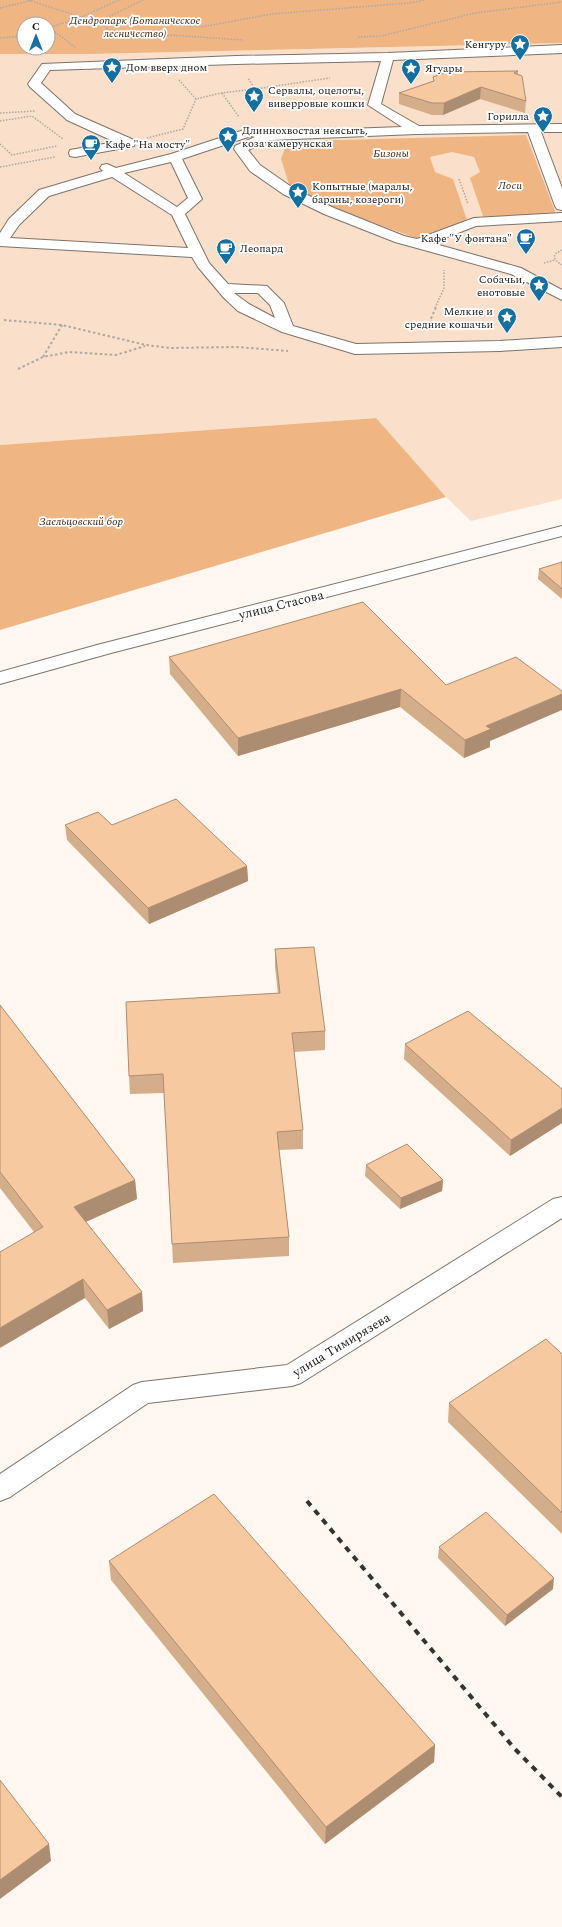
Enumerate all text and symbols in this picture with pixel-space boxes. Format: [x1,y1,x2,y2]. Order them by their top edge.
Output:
park label: Дендропарк (Ботаническое лесничество) [69,12,201,42]
north arrow [16,16,56,56]
text: С [32,18,40,35]
place icon: Кенгуру [509,33,531,61]
place label: Кенгуру [465,36,507,53]
place icon: Дом вверх дном [101,56,123,84]
place icon: Ягуары [400,57,422,85]
place label: Дом вверх дном [126,59,207,76]
place label: Ягуары [425,60,463,77]
place label: Сервалы, оцелоты, виверровые кошки [268,82,365,112]
place icon: Сервалы, оцелоты, виверровые кошки [243,85,265,113]
place icon: Горилла [532,105,554,133]
place label: Горилла [487,108,530,125]
place label: Длиннохвостая неясыть, коза камерунская [242,122,368,152]
place icon: Длиннохвостая неясыть, коза камерунская [217,125,239,153]
cafe icon: Кафе "На мосту" [80,133,102,161]
place label: Кафе "На мосту" [105,136,190,153]
park label: Бизоны [373,145,409,162]
park label: Лоси [497,177,522,194]
place label: Копытные (маралы, бараны, козероги) [312,178,413,208]
place icon: Копытные (маралы, бараны, козероги) [287,181,309,209]
cafe icon: Кафе "У фонтана" [515,227,537,255]
place label: Кафе "У фонтана" [421,230,512,247]
cafe icon: Леопард [215,237,237,265]
place label: Леопард [240,240,283,257]
place label: Собачьи, енотовые [477,271,525,301]
place icon: Собачьи, енотовые [528,274,550,302]
place label: Мелкие и средние кошачьи [405,303,493,333]
place icon: Мелкие и средние кошачьи [496,306,518,334]
park label: Заельцовский бор [39,513,123,530]
street label: улица Стасова [236,585,326,625]
street label: улица Тимирязева [288,1307,395,1383]

